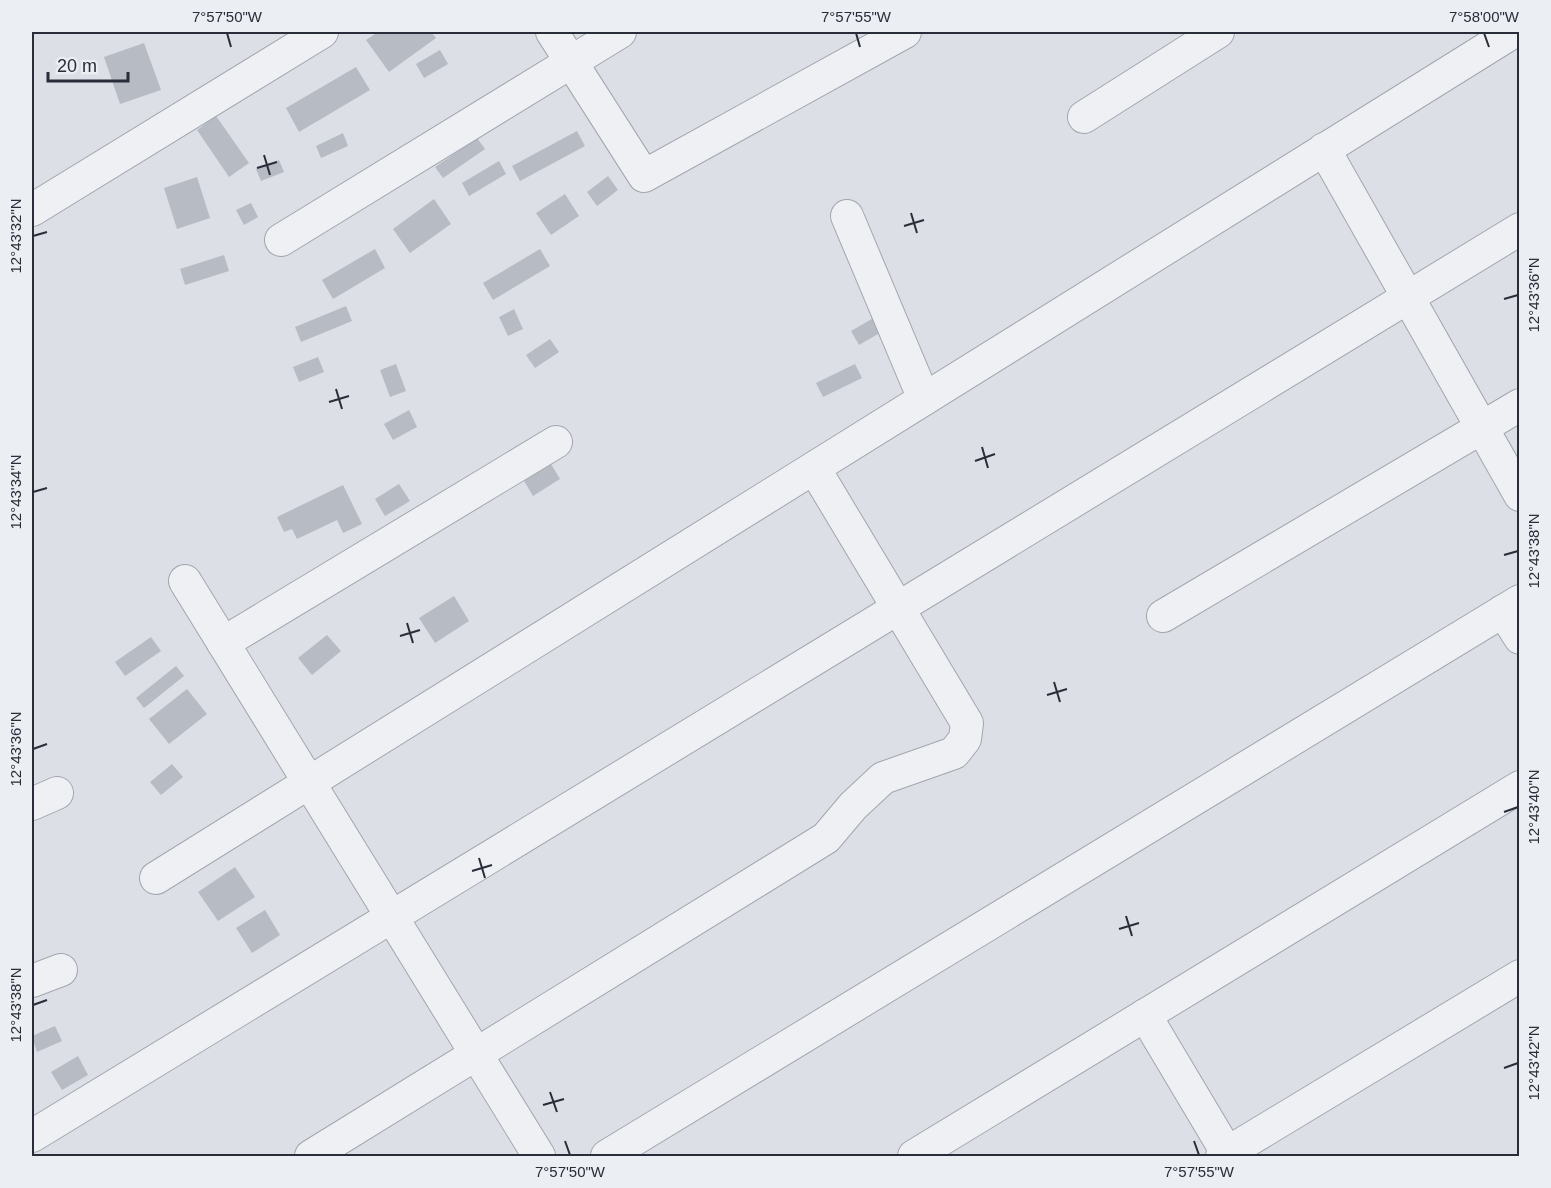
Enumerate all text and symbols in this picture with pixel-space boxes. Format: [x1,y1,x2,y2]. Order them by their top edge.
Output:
text: 7°57'50"W [192,8,263,25]
text: 7°57'55"W [821,8,892,25]
text: 7°58'00"W [1449,8,1520,25]
scale bar [48,45,128,83]
text: 20 m [57,56,97,76]
text: 12°43'32"N [7,198,24,274]
text: 12°43'36"N [1525,257,1542,333]
text: 12°43'34"N [7,454,24,530]
text: 12°43'38"N [1525,513,1542,589]
text: 12°43'36"N [7,711,24,787]
text: 12°43'40"N [1525,769,1542,845]
text: 12°43'38"N [7,967,24,1043]
text: 12°43'42"N [1525,1025,1542,1101]
text: 7°57'50"W [535,1163,606,1180]
text: 7°57'55"W [1164,1163,1235,1180]

